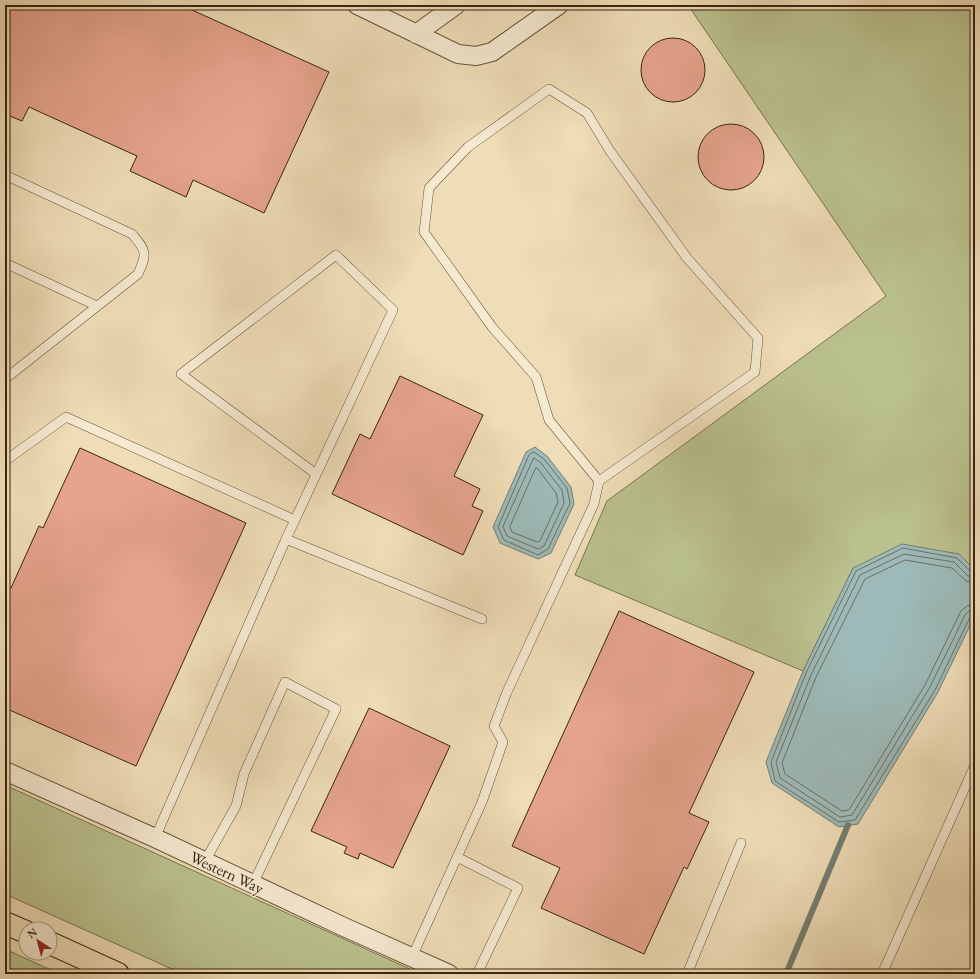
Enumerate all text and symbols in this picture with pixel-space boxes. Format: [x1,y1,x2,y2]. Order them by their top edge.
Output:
street label: Western Way [187,846,268,899]
north arrow [18,921,58,961]
text: N [24,925,40,941]

